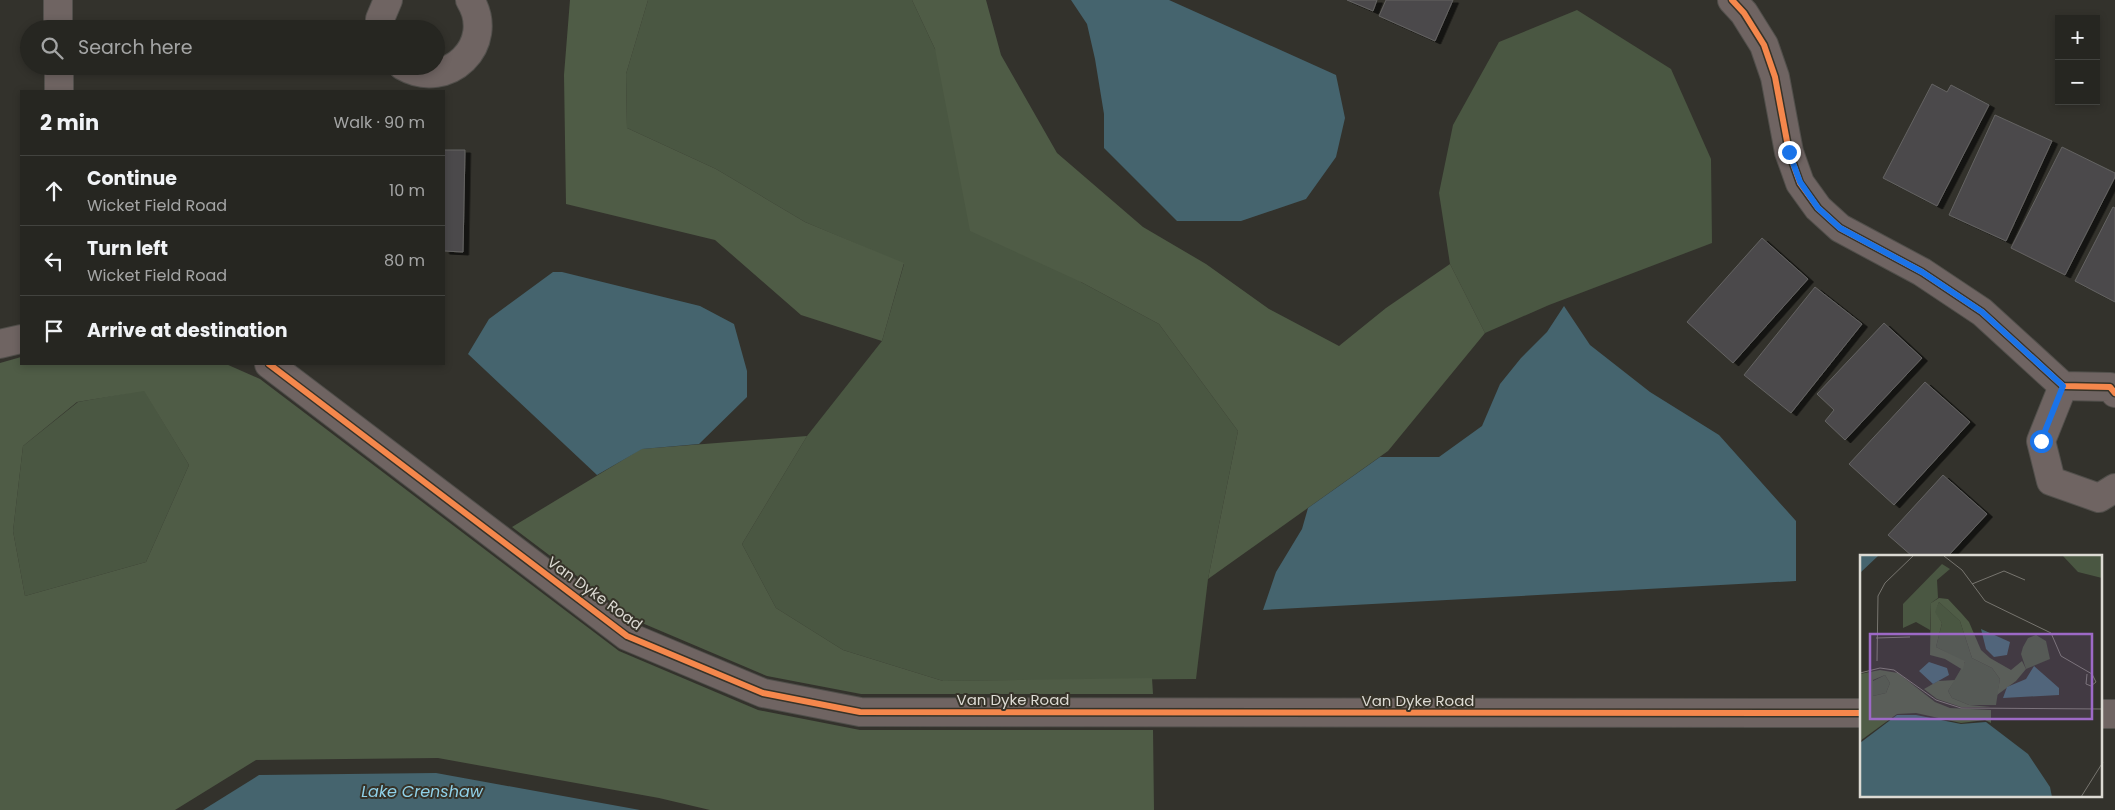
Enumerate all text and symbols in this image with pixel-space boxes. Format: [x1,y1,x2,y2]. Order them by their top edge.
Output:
map controls [2055,15,2100,105]
button: + [2055,15,2100,60]
search box [20,20,445,75]
icon: search [38,34,66,62]
text: Search here [78,34,192,61]
button: − [2055,60,2100,105]
text: 2 min [40,108,99,137]
text: Walk · 90 m [334,111,425,134]
route end [1778,141,1801,164]
text: Continue [87,165,177,192]
icon: ahead [40,177,68,205]
text: 10 m [389,179,425,202]
text: Wicket Field Road [87,194,227,217]
text: Turn left [87,235,168,262]
icon: left [40,247,68,275]
text: 80 m [384,249,425,272]
text: Wicket Field Road [87,264,227,287]
icon: arrive [40,317,68,345]
text: Arrive at destination [87,317,288,344]
route start [2030,430,2053,453]
street label: Van Dyke Road [543,551,647,635]
inset map [1860,555,2102,798]
street label: Van Dyke Road [957,689,1069,710]
street label: Van Dyke Road [1362,690,1474,711]
water label: Lake Crenshaw [361,780,484,803]

